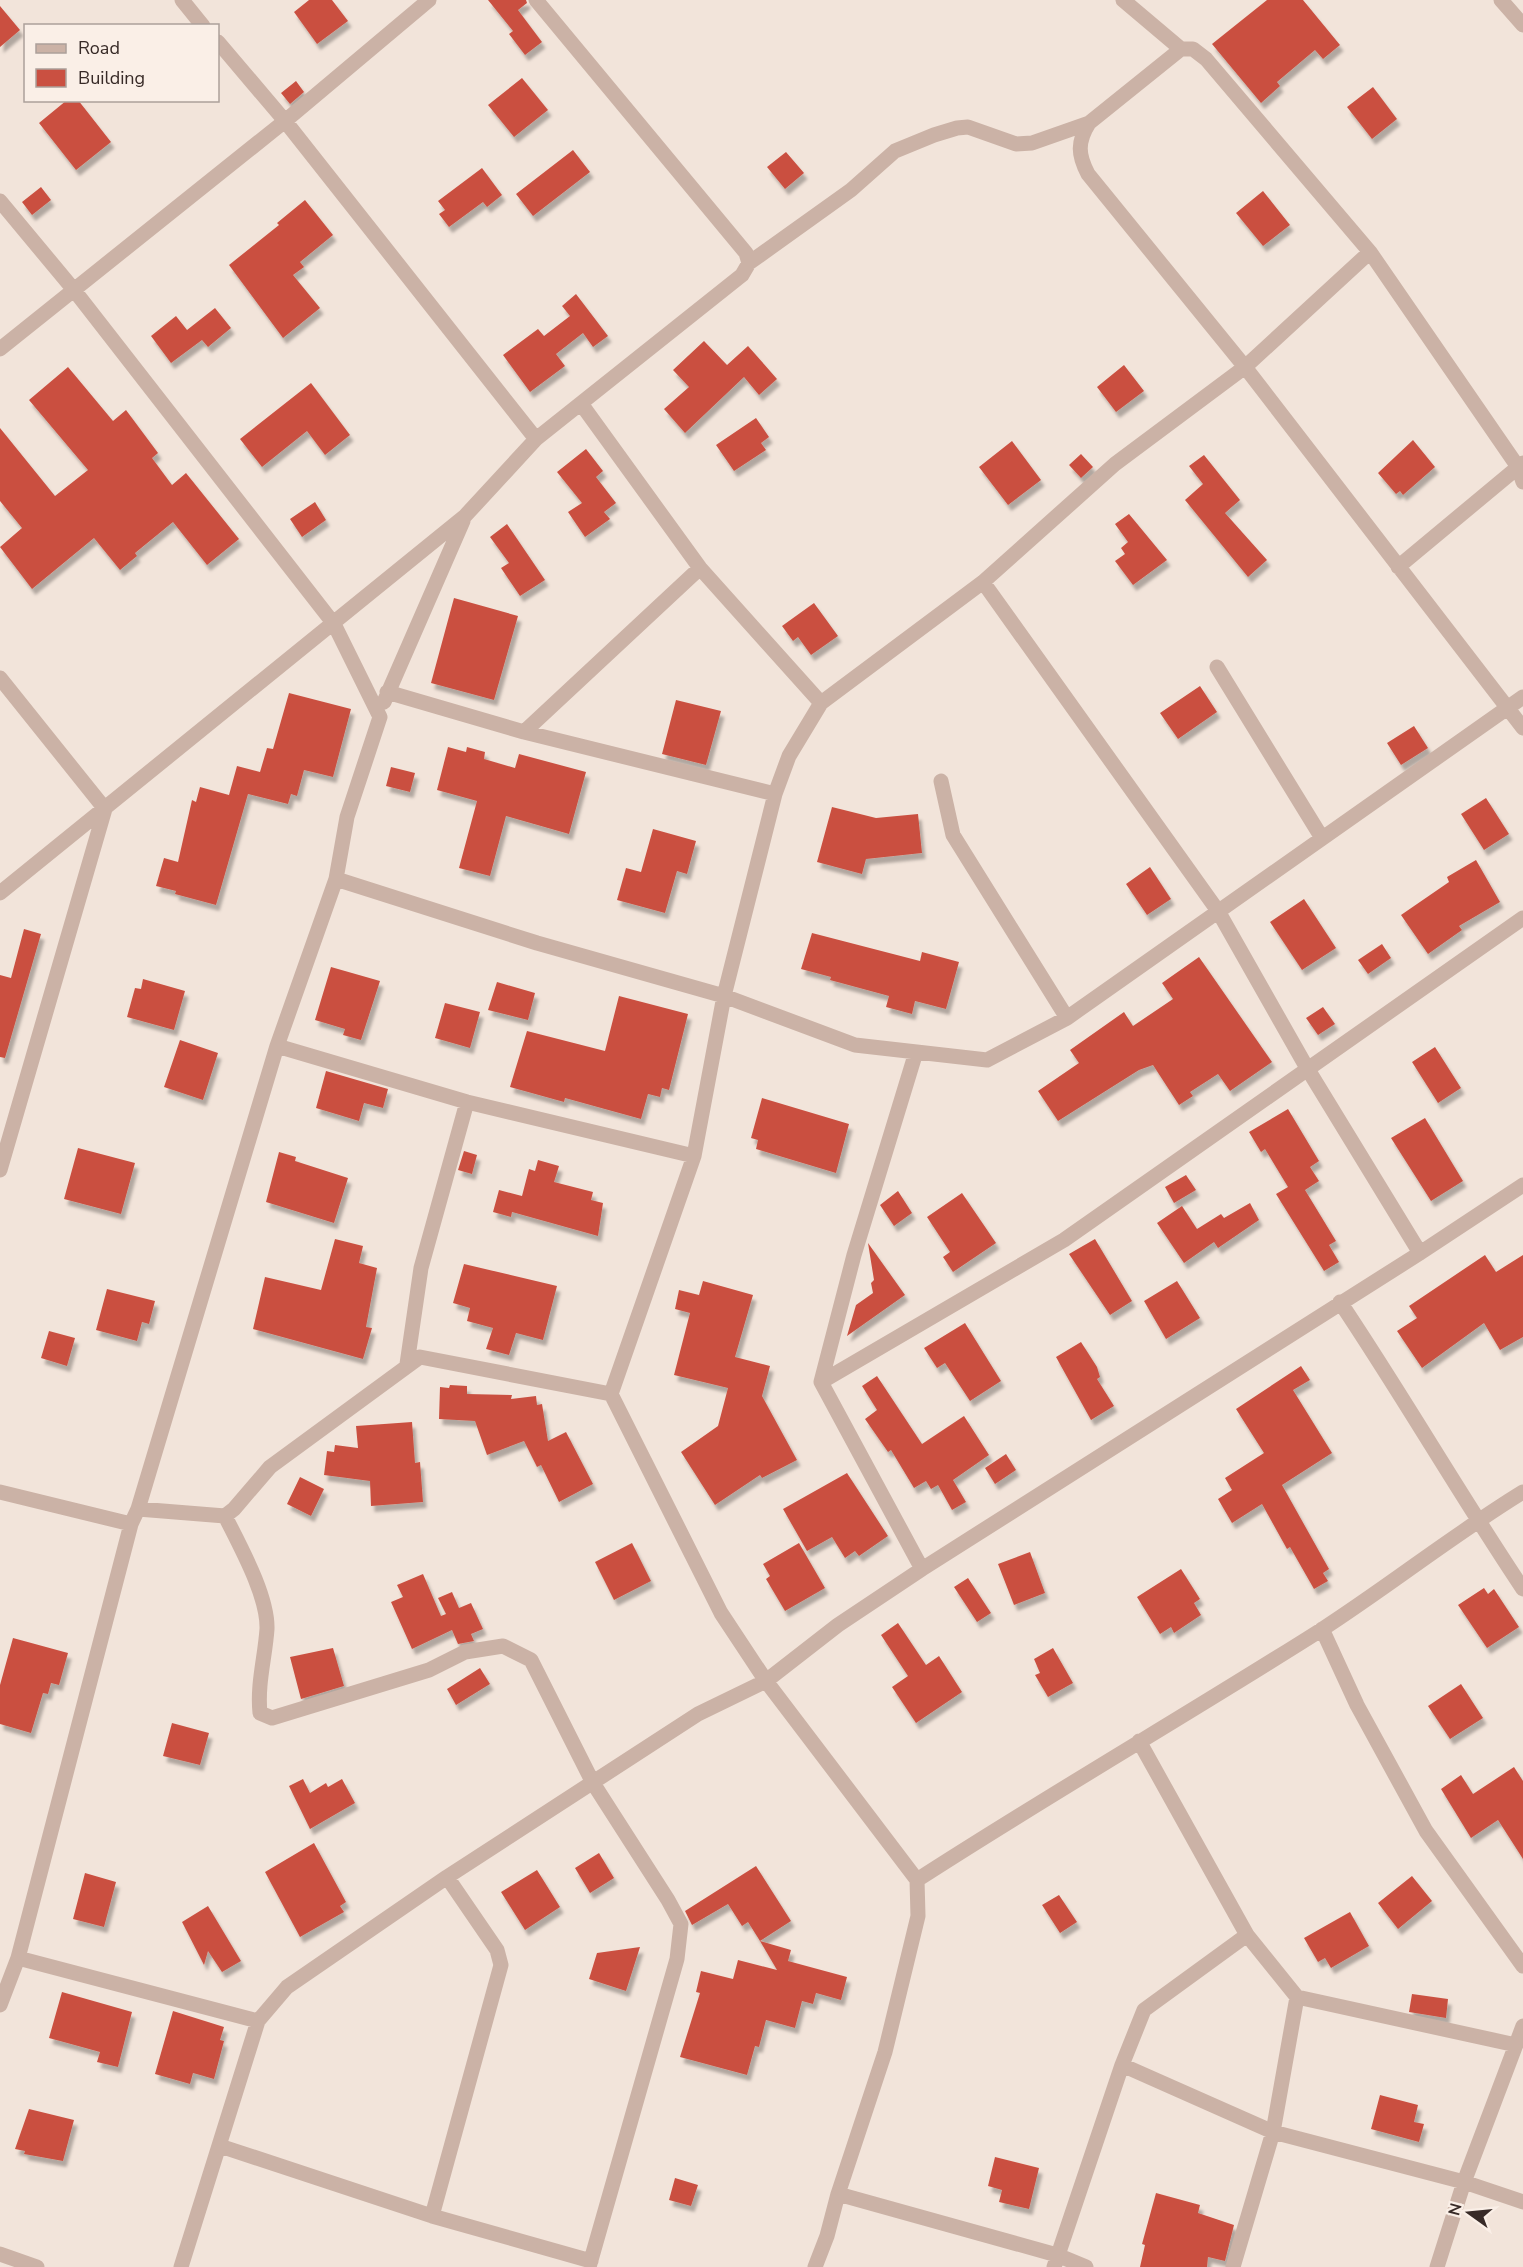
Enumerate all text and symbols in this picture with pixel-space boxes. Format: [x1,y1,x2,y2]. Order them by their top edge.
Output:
legend [24,24,219,102]
text: Road [78,36,120,60]
text: Building [78,66,145,90]
north arrow [1439,2183,1499,2243]
text: N [1443,2201,1468,2218]

